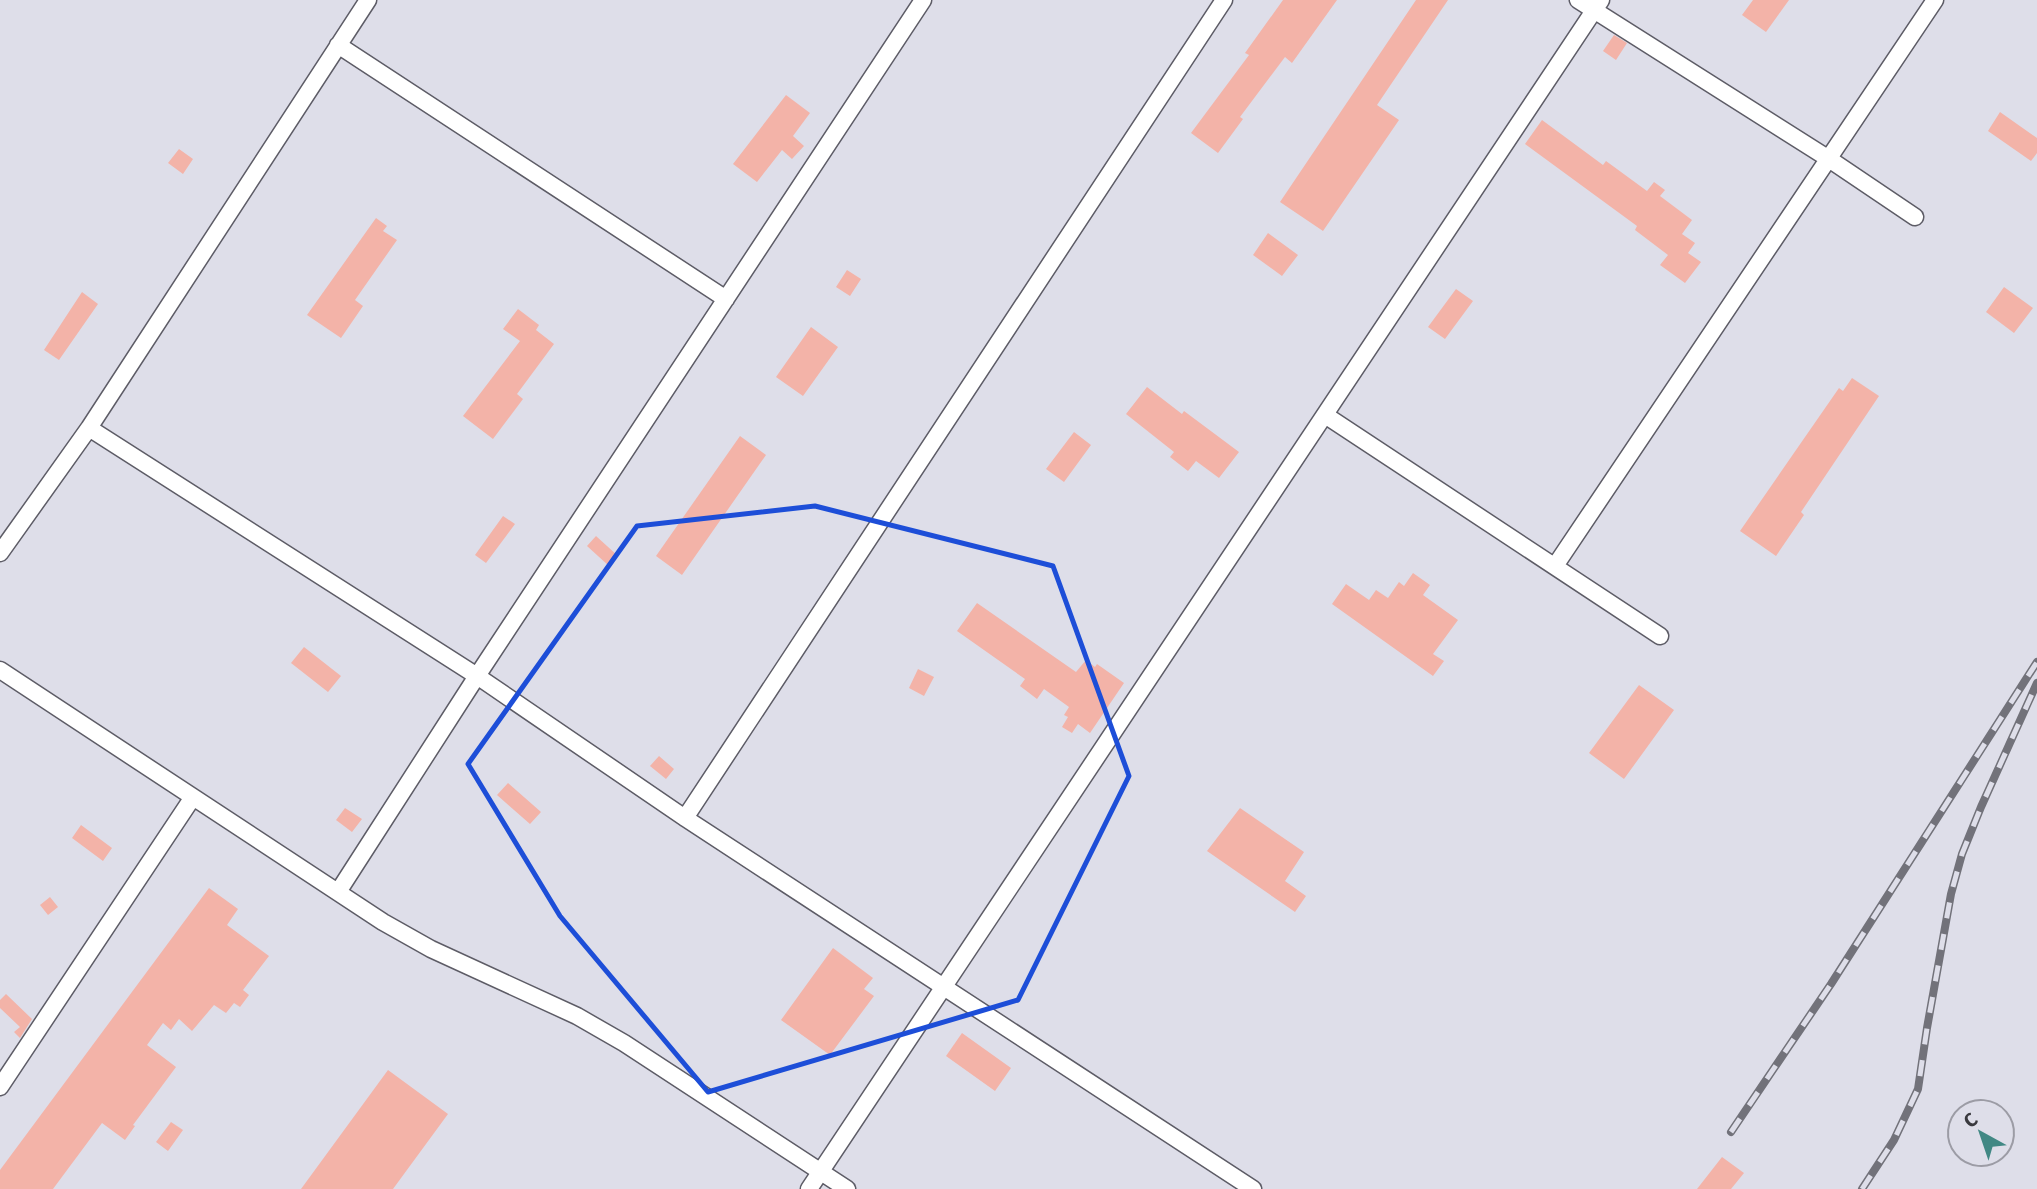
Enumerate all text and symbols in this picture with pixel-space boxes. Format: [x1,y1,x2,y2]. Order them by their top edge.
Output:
north arrow [1946,1098,2016,1168]
text: С [1959,1108,1982,1133]

